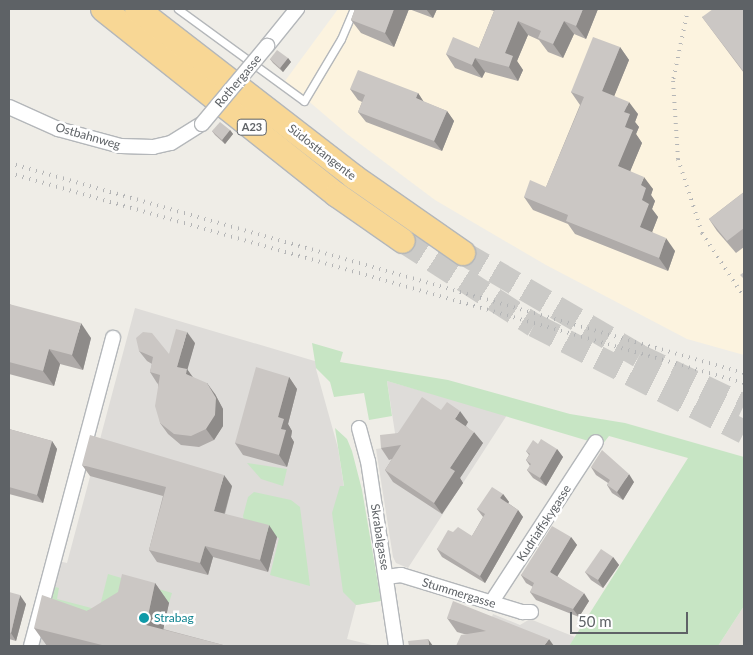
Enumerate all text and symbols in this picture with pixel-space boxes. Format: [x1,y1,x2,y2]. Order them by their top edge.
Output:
street label: Rothergasse [212,52,264,110]
road number: A23 [236,118,268,136]
street label: Ostbahnweg [54,120,122,152]
street label: Südosttangente [285,121,359,183]
street label: Kudriaffskygasse [514,482,574,564]
street label: Skrabalgasse [368,503,392,571]
street label: Stummergasse [420,575,498,611]
scale bar [573,602,690,634]
place label: Strabag [154,611,194,625]
marker: Strabag [138,612,150,624]
text: 50 m [578,612,612,630]

